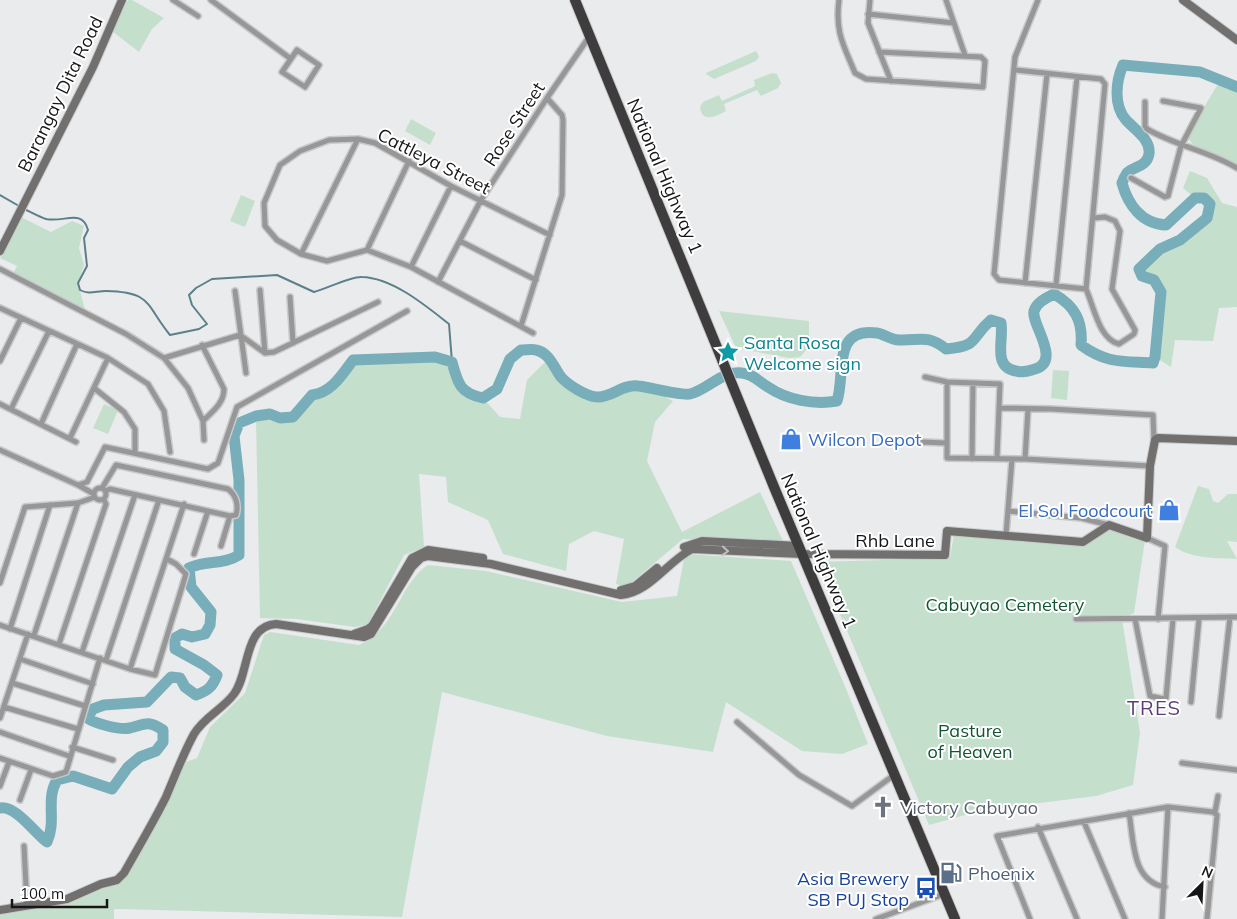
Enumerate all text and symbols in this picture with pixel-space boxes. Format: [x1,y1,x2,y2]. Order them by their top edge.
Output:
street label: Barangay Dita Road [12,12,108,176]
street label: Rose Street [478,78,550,170]
street label: National Highway 1 [622,95,708,257]
street label: Cattleya Street [374,123,494,199]
place label: Santa Rosa Welcome sign [744,331,861,375]
place icon: Santa Rosa Welcome sign [715,339,741,365]
shop icon: Wilcon Depot [778,426,804,452]
place label: Wilcon Depot [808,428,921,451]
street label: National Highway 1 [776,470,862,632]
shop icon: El Sol Foodcourt [1156,497,1182,523]
place label: El Sol Foodcourt [1018,499,1152,522]
street label: Rhb Lane [855,529,935,552]
one-way arrow [721,545,729,556]
park label: Cabuyao Cemetery [926,593,1085,616]
district label: TRES [1127,695,1181,720]
park label: Pasture of Heaven [927,719,1013,763]
church icon: Victory Cabuyao [870,794,896,820]
place label: Victory Cabuyao [900,796,1038,819]
north arrow [1177,859,1227,909]
fuel station icon: Phoenix [938,860,964,886]
place label: Phoenix [968,862,1035,885]
text: N [1199,862,1216,882]
place label: Asia Brewery SB PUJ Stop [797,867,909,911]
bus stop icon: Asia Brewery SB PUJ Stop [913,875,939,901]
scale bar [12,876,108,908]
text: 100 m [20,884,64,903]

